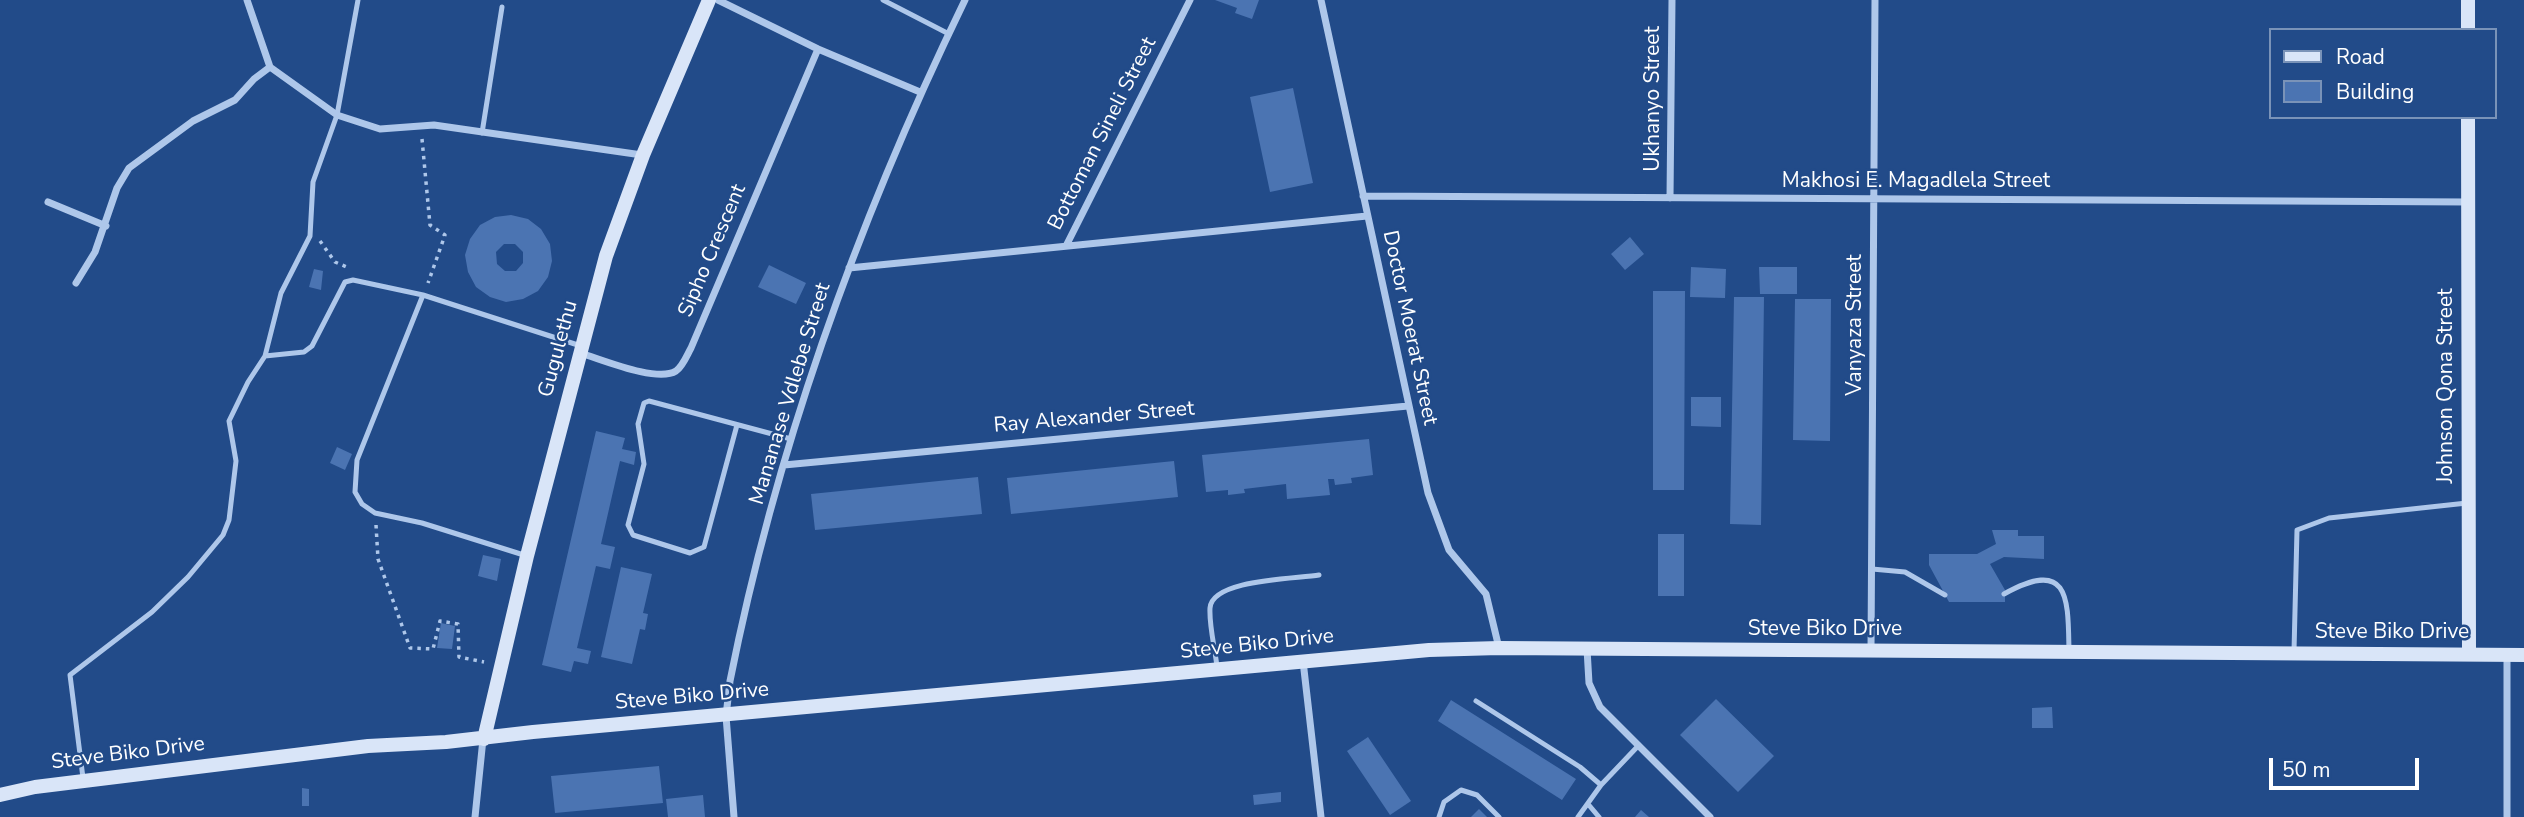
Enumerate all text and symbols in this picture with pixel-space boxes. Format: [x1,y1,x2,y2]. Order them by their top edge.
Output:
street label: Ukhanyo Street [1641,26,1667,172]
legend [2268,28,2496,119]
street label: Bottoman Sineli Street [1043,33,1163,235]
text: Road [2336,43,2385,71]
text: Building [2336,78,2414,106]
street label: Makhosi E. Magadlela Street [1782,169,2050,195]
street label: Sipho Crescent [674,181,752,321]
street label: Doctor Moerat Street [1376,228,1442,428]
street label: Vanyaza Street [1843,254,1869,396]
street label: Mananase Vdlebe Street [745,280,837,508]
street label: Johnson Qona Street [2434,289,2460,483]
street label: Gugulethu [534,298,584,400]
street label: Ray Alexander Street [993,397,1195,439]
street label: Steve Biko Drive [1748,617,1902,643]
street label: Steve Biko Drive [2315,620,2469,646]
street label: Steve Biko Drive [1179,624,1335,666]
street label: Steve Biko Drive [614,678,770,716]
street label: Steve Biko Drive [50,732,206,776]
scale bar [2272,744,2422,788]
text: 50 m [2282,756,2331,784]

